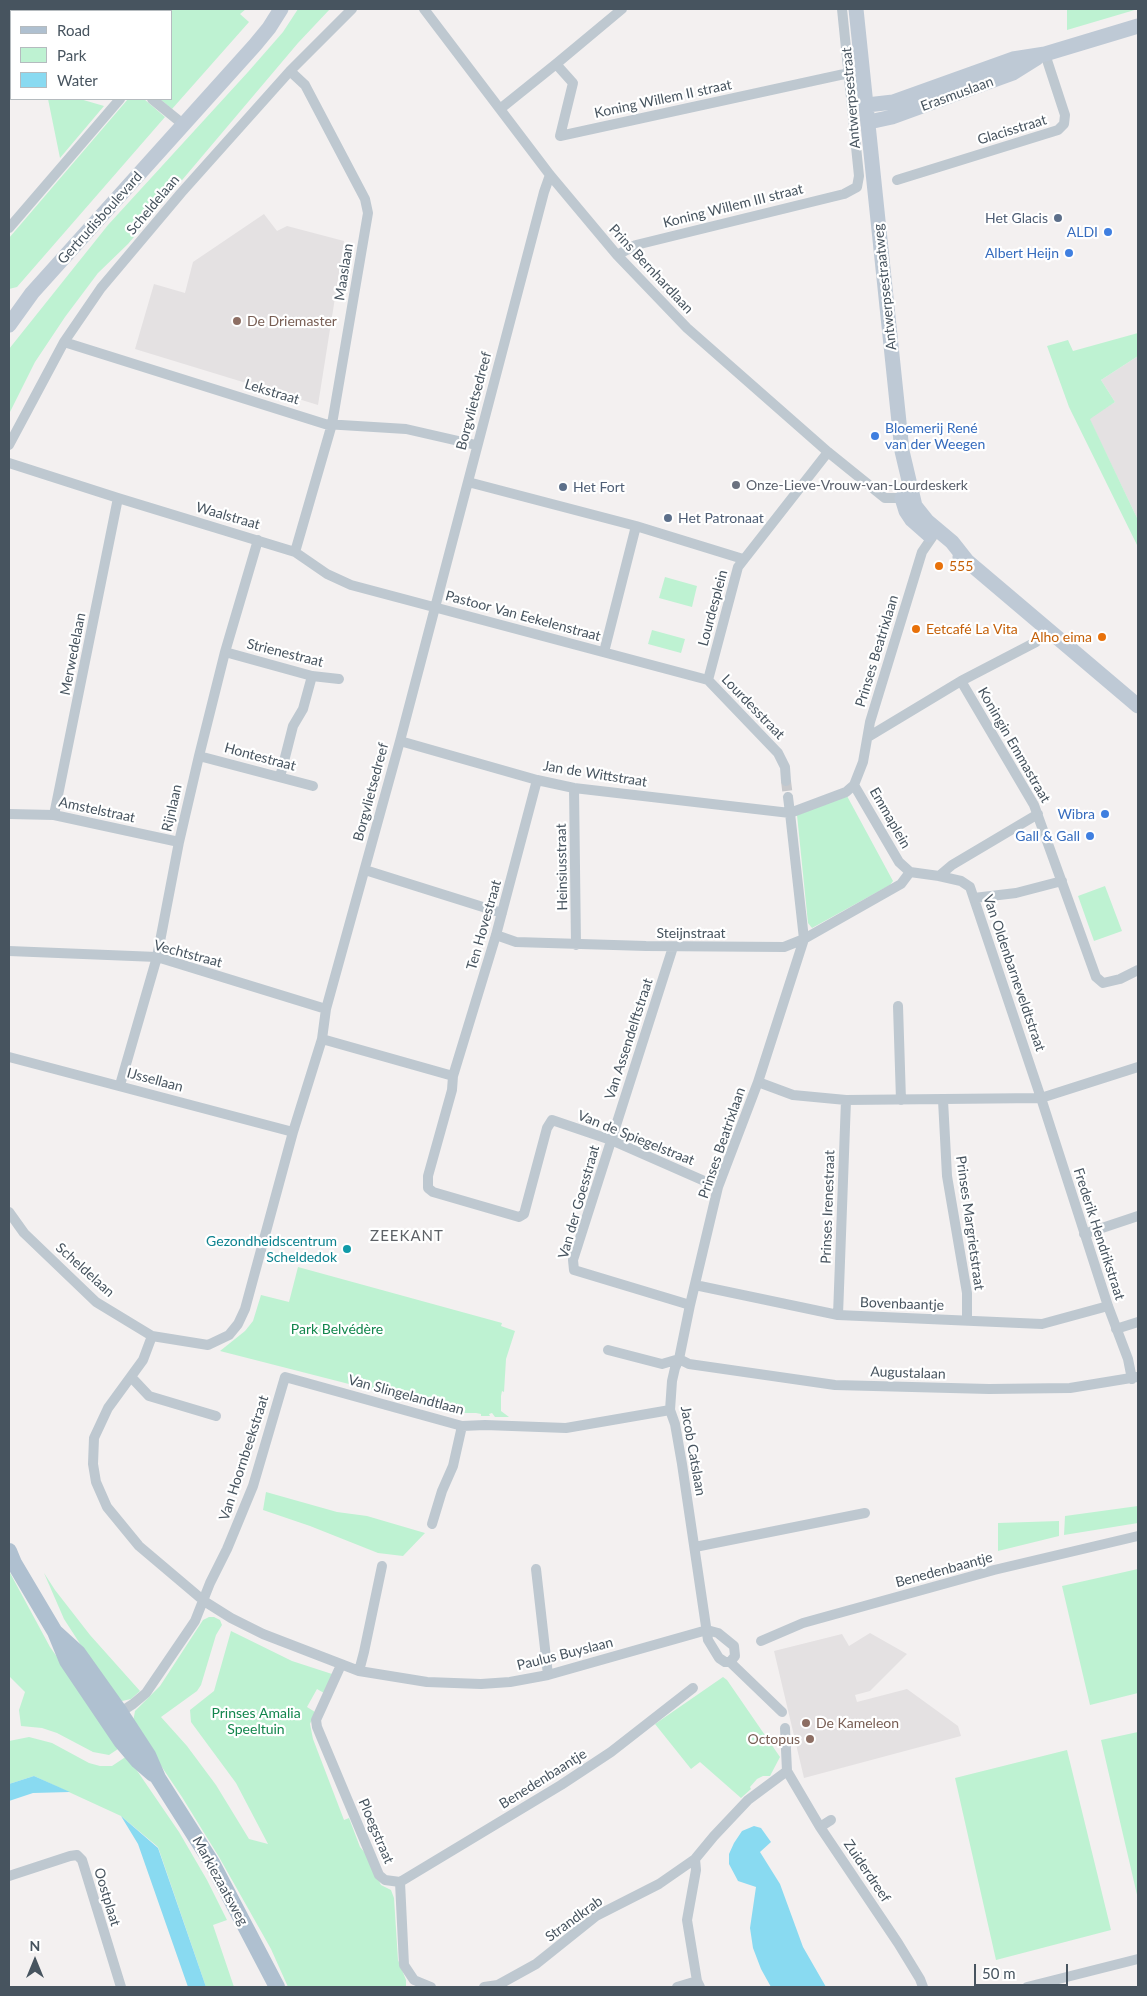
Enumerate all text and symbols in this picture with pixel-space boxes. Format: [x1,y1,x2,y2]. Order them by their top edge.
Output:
legend [10,10,172,100]
text: Road [57,21,90,39]
text: Park [57,46,86,64]
street label: Antwerpsestraat [838,47,864,149]
text: Water [57,71,98,89]
street label: Erasmuslaan [918,73,996,115]
street label: Koning Willem II straat [593,76,733,122]
street label: Glacisstraat [975,112,1049,148]
street label: Gertrudisboulevard [54,168,146,268]
street label: Scheldelaan [123,172,183,238]
street label: Koning Willem III straat [661,180,805,232]
place label: Het Glacis [985,210,1048,226]
marker: Het Glacis [1052,212,1064,224]
street label: Prins Bernhardlaan [605,221,697,317]
street label: Antwerpsestraatweg [870,223,900,351]
place label: ALDI [1067,224,1098,240]
marker: ALDI [1102,226,1114,238]
street label: Maaslaan [331,242,357,302]
place label: Albert Heijn [985,245,1059,261]
marker: Albert Heijn [1063,247,1075,259]
place label: De Driemaster [247,313,337,329]
marker: De Driemaster [231,315,243,327]
street label: Borgvlietsedreef [453,350,495,452]
street label: Lekstraat [243,376,301,408]
place label: Bloemerij René van der Weegen [885,420,985,452]
marker: Bloemerij René van der Weegen [869,430,881,442]
place label: Onze-Lieve-Vrouw-van-Lourdeskerk [746,477,968,493]
place label: Het Fort [573,479,625,495]
marker: Onze-Lieve-Vrouw-van-Lourdeskerk [730,479,742,491]
marker: Het Fort [557,481,569,493]
street label: Waalstraat [194,499,262,533]
place label: Het Patronaat [678,510,764,526]
marker: Het Patronaat [662,512,674,524]
place label: 555 [949,558,973,574]
marker: 555 [933,560,945,572]
street label: Lourdesplein [695,568,731,648]
street label: Pastoor Van Eekelenstraat [443,587,603,645]
street label: Prinses Beatrixlaan [852,593,902,709]
street label: Merwedelaan [57,611,89,697]
place label: Eetcafé La Vita [926,621,1018,637]
marker: Eetcafé La Vita [910,623,922,635]
place label: Alho eima [1031,629,1092,645]
marker: Alho eima [1096,631,1108,643]
street label: Strienestraat [245,635,325,671]
street label: Lourdesstraat [718,671,788,743]
street label: Koningin Emmastraat [974,684,1054,806]
street label: Hontestraat [222,739,298,775]
street label: Borgvlietsedreef [350,741,392,843]
street label: Jan de Wittstraat [542,757,648,791]
street label: Rijnlaan [158,783,186,833]
street label: Emmaplein [866,785,914,851]
street label: Amstelstraat [57,794,137,826]
place label: Wibra [1057,806,1095,822]
marker: Wibra [1099,808,1111,820]
street label: Heinsiusstraat [553,823,571,911]
place label: Gall & Gall [1015,828,1080,844]
marker: Gall & Gall [1084,830,1096,842]
street label: Ten Hovestraat [463,878,505,972]
street label: Van Oldenbarneveldtstraat [979,892,1049,1054]
street label: Steijnstraat [656,925,726,941]
street label: Vechtstraat [152,937,224,971]
street label: Van Assendelftstraat [601,976,657,1102]
street label: IJssellaan [125,1064,185,1096]
street label: Prinses Beatrixlaan [695,1085,749,1201]
street label: Van de Spiegelstraat [575,1107,697,1169]
street label: Van der Goesstraat [555,1143,603,1261]
street label: Prinses Irenestraat [818,1150,838,1264]
street label: Prinses Margrietstraat [952,1155,988,1291]
street label: Frederik Hendrikstraat [1070,1166,1128,1302]
district label: ZEEKANT [369,1227,445,1245]
place label: Gezondheidscentrum Scheldedok [206,1233,337,1266]
street label: Scheldelaan [52,1239,118,1301]
marker: Gezondheidscentrum Scheldedok [341,1243,353,1255]
street label: Bovenbaantje [860,1294,944,1314]
park label: Park Belvédère [291,1321,383,1337]
street label: Augustalaan [870,1363,946,1383]
street label: Van Slingelandtlaan [346,1371,466,1419]
street label: Van Hoornbeekstraat [216,1393,272,1523]
street label: Jacob Catslaan [677,1405,709,1497]
street label: Benedenbaantje [894,1549,994,1591]
street label: Paulus Buyslaan [515,1634,615,1674]
park label: Prinses Amalia Speeltuin [211,1705,301,1738]
place label: De Kameleon [816,1715,899,1731]
marker: De Kameleon [800,1717,812,1729]
place label: Octopus [748,1731,800,1747]
marker: Octopus [804,1733,816,1745]
street label: Benedenbaantje [496,1745,590,1813]
street label: Ploegstraat [355,1796,397,1866]
street label: Markiezaatsweg [189,1833,251,1929]
street label: Zuiderdreef [840,1837,894,1905]
street label: Oostplaat [90,1866,124,1928]
street label: Strandkrab [542,1893,606,1945]
north arrow [10,1936,60,1986]
text: N [30,1937,40,1954]
scale bar [977,1954,1071,1986]
text: 50 m [982,1964,1016,1982]

